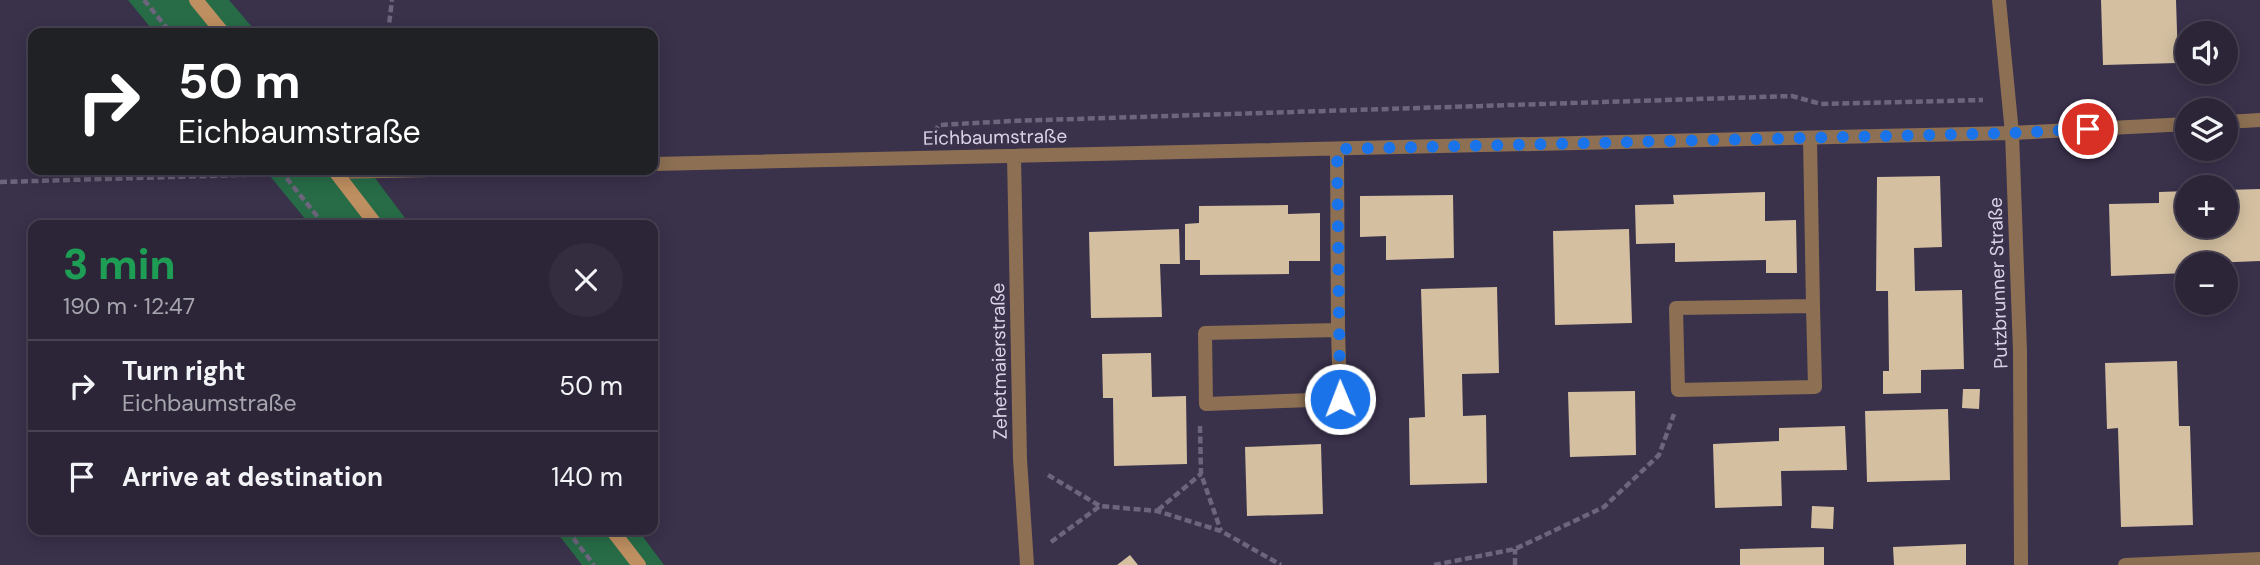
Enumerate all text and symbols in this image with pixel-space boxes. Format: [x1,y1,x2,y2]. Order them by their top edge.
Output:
map controls [2175,21,2238,315]
button: sound [2175,21,2238,84]
text: 50 m [178,49,301,113]
icon: right [63,56,154,147]
button: layers [2175,98,2238,161]
pin [2058,99,2118,159]
icon: arrive [2069,110,2107,148]
text: Eichbaumstraße [178,111,421,153]
street label: Eichbaumstraße [923,123,1067,151]
button: + [2175,175,2238,238]
street label: Putzbrunner Straße [1983,197,2013,369]
text: 3 min [63,237,176,292]
button: close [549,243,623,317]
button: − [2175,252,2238,315]
street label: Zehetmaierstraße [985,282,1013,440]
text: 190 m · 12:47 [63,291,195,321]
text: Turn right [122,354,246,388]
position arrow [1303,362,1377,436]
icon: right [63,367,101,405]
text: 50 m [559,369,623,403]
text: Eichbaumstraße [122,388,297,418]
icon: arrive [63,458,101,496]
text: Arrive at destination [122,460,383,494]
text: 140 m [551,460,623,494]

